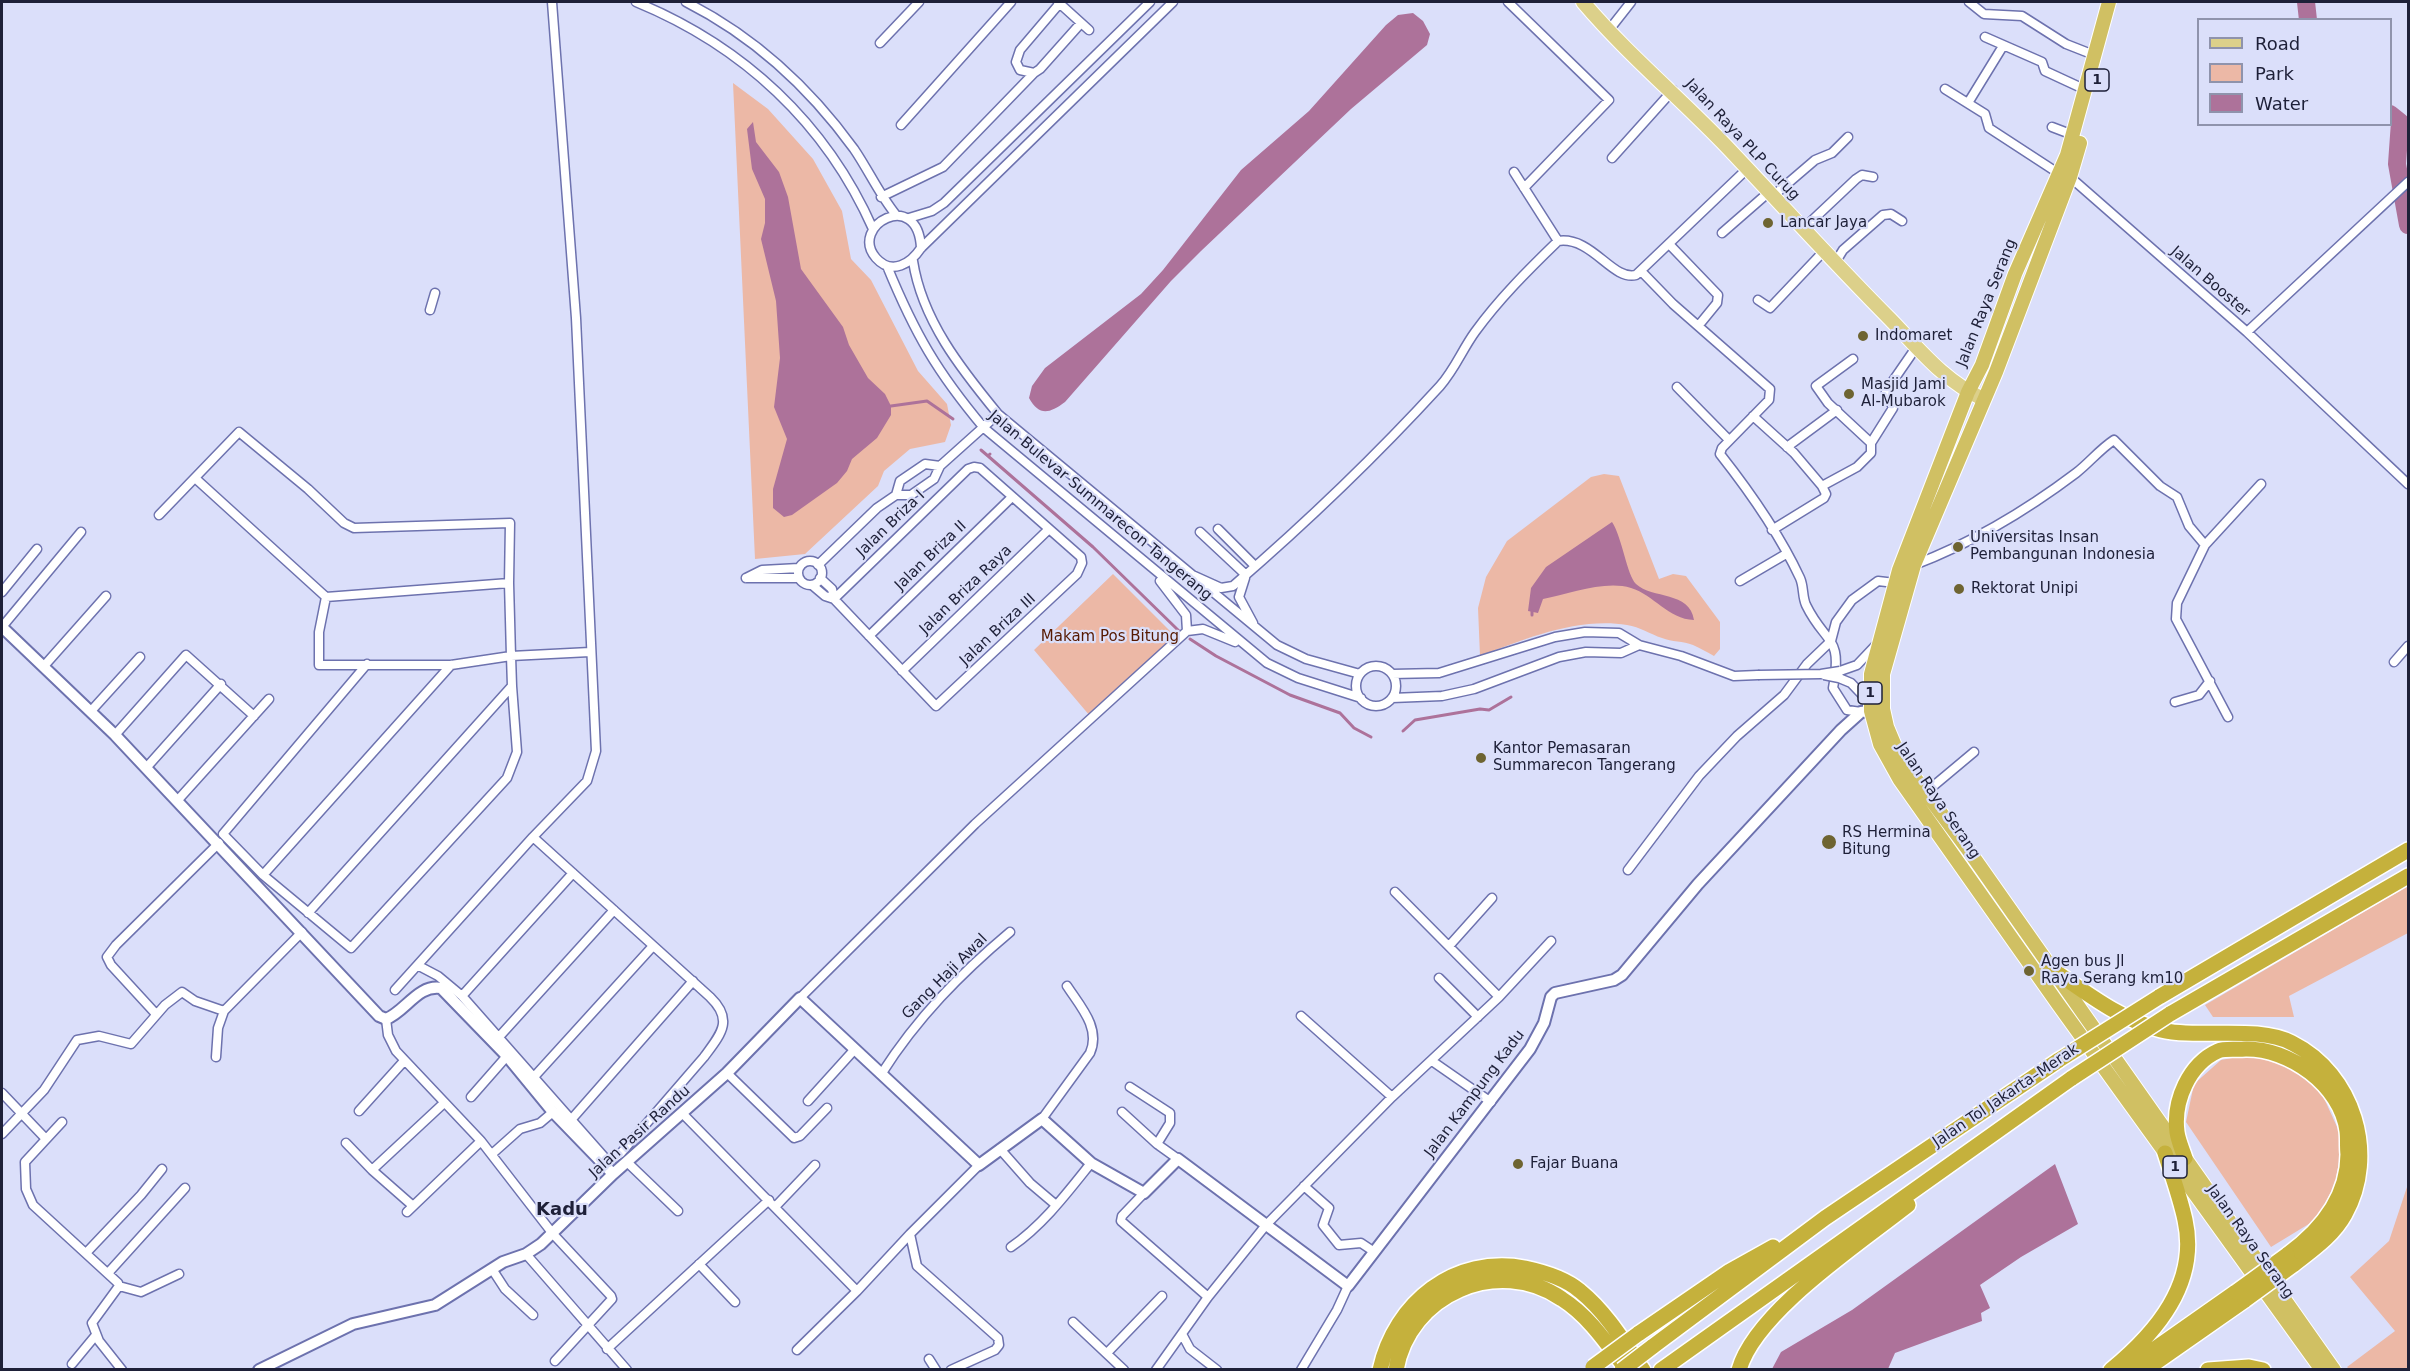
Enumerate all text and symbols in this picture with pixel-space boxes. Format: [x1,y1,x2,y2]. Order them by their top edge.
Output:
legend [2197,18,2392,126]
text: Road [2255,33,2300,54]
text: Park [2255,63,2294,84]
road number: 1 [2085,69,2109,91]
street label: Jalan Raya PLP Curug [1681,75,1803,205]
text: Water [2255,93,2308,114]
place label: Lancar Jaya [1780,214,1867,232]
marker: Lancar Jaya [1761,216,1775,230]
street label: Jalan Raya Serang [1953,236,2021,370]
street label: Jalan Booster [2167,243,2253,321]
place label: Indomaret [1875,327,1952,345]
marker: Indomaret [1856,329,1870,343]
place label: Masjid Jami Al-Mubarok [1861,376,1946,411]
marker: Masjid Jami Al-Mubarok [1842,387,1856,401]
street label: Jalan Bulevar Summarecon Tangerang [985,407,1215,605]
street label: Jalan Briza I [853,487,929,561]
street label: Jalan Briza II [891,517,971,595]
place label: Universitas Insan Pembangunan Indonesia [1970,529,2155,564]
marker: Universitas Insan Pembangunan Indonesia [1951,540,1965,554]
street label: Jalan Briza Raya [916,541,1016,639]
place label: Rektorat Unipi [1971,580,2078,598]
marker: Rektorat Unipi [1952,582,1966,596]
street label: Jalan Briza III [956,590,1040,670]
park label: Makam Pos Bitung [1041,628,1179,646]
road number: 1 [1858,682,1882,704]
street label: Jalan Raya Serang [1892,739,1984,863]
place label: Kantor Pemasaran Summarecon Tangerang [1493,740,1676,775]
marker: Kantor Pemasaran Summarecon Tangerang [1474,751,1488,765]
place label: RS Hermina Bitung [1842,824,1931,859]
marker: RS Hermina Bitung [1820,833,1838,851]
street label: Gang Haji Awal [899,931,991,1023]
place label: Agen bus Jl Raya Serang km10 [2041,953,2183,988]
marker: Agen bus Jl Raya Serang km10 [2022,964,2036,978]
street label: Jalan Kampung Kadu [1421,1027,1529,1161]
street label: Jalan Tol Jakarta–Merak [1930,1040,2082,1152]
street label: Jalan Pasir Randu [586,1082,694,1182]
place label: Fajar Buana [1530,1155,1618,1173]
road number: 1 [2163,1156,2187,1178]
marker: Fajar Buana [1511,1157,1525,1171]
street label: Jalan Raya Serang [2203,1181,2297,1303]
district label: Kadu [536,1199,588,1221]

